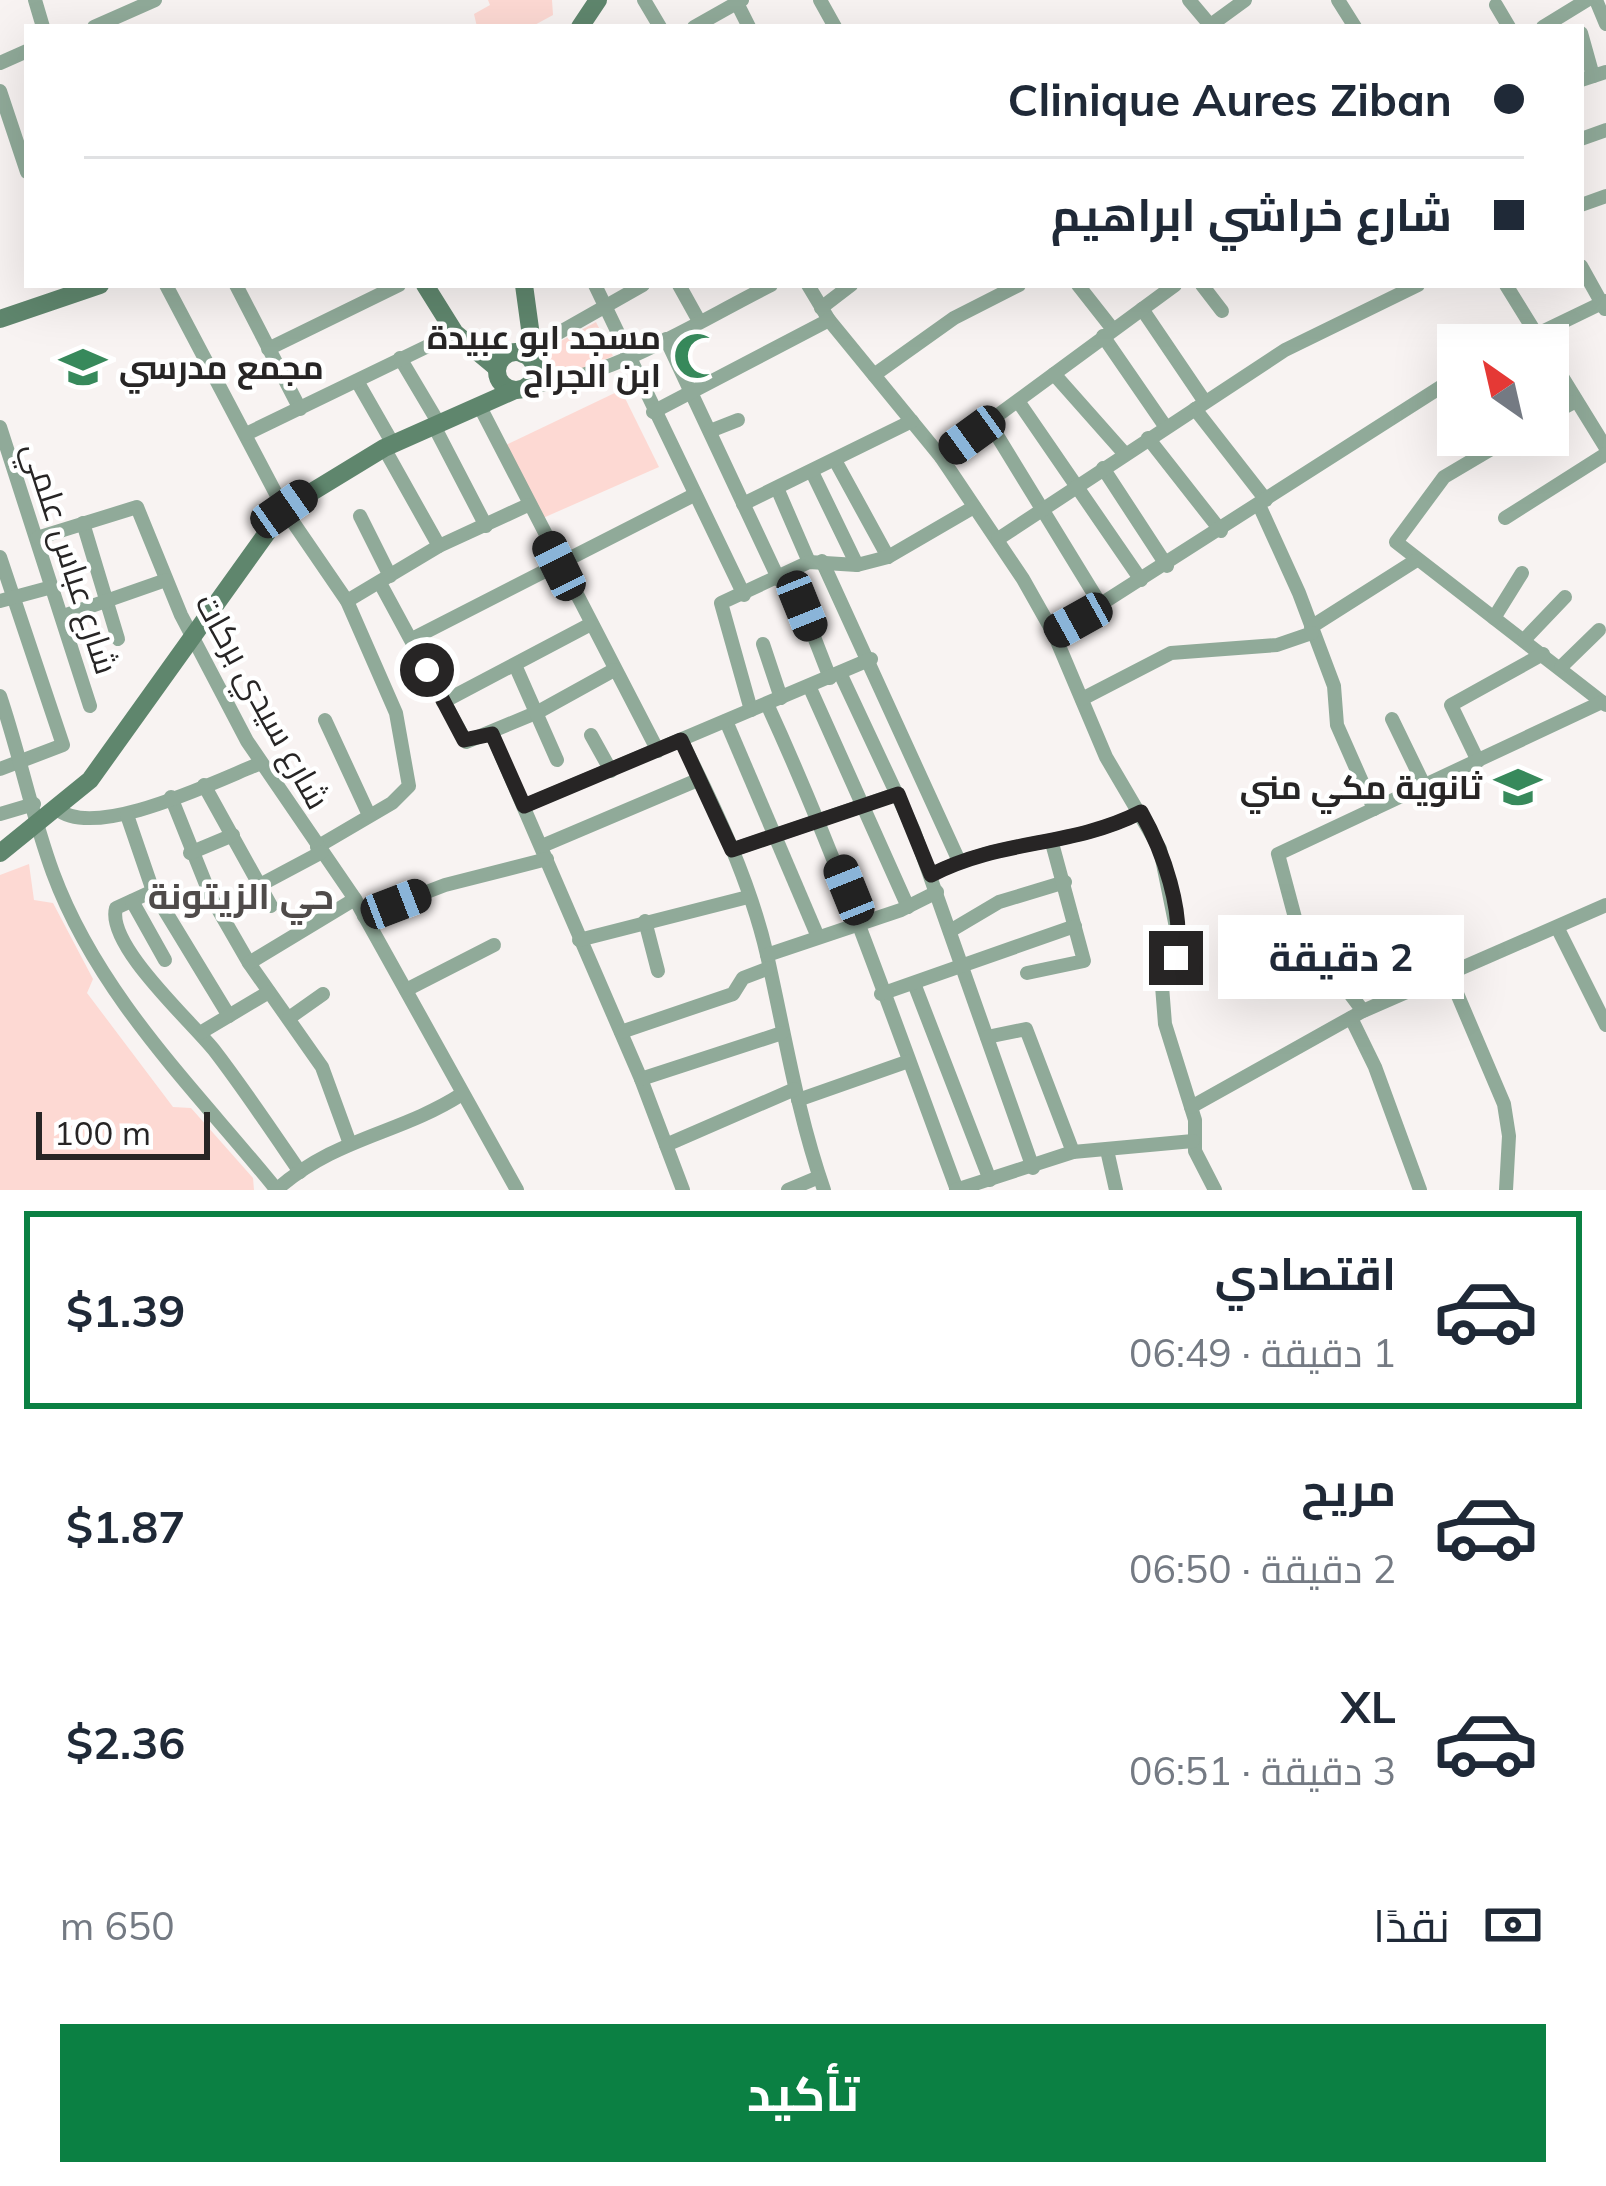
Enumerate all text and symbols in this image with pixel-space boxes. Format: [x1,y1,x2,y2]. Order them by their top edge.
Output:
text: Clinique Aures Ziban [1008,71,1452,127]
text: شارع خراشي ابراهيم [1051,186,1452,242]
place label: مسجد ابو عبيدة ابن الجراح [427,316,661,398]
north arrow [1437,324,1569,456]
map controls [1437,324,1569,456]
mosque icon: مسجد ابو عبيدة ابن الجراح [672,331,722,381]
school or university icon: مجمع مدرسي [58,342,108,392]
place label: مجمع مدرسي [119,346,324,394]
car [932,399,1012,471]
street label: شارع عباس علمي [9,437,128,681]
car [244,474,324,544]
car [527,526,591,606]
car [772,566,832,646]
street label: شارع سيدي بركات [182,586,340,819]
car [1038,587,1118,653]
route start [400,643,454,697]
school or university icon: ثانوية مكي مني [1493,762,1543,812]
place label: ثانوية مكي مني [1240,766,1483,814]
car [819,850,879,930]
district label: حي الزيتونة [148,873,334,926]
car [356,874,436,934]
callout: 2 دقيقة [1218,916,1464,1000]
route end [1149,931,1203,985]
text: 2 دقيقة [1269,932,1413,981]
scale bar [36,1106,210,1159]
text: 100 m [54,1112,151,1153]
text: اقتصادي [1215,1245,1396,1301]
icon: car [1432,1256,1540,1364]
text: $1.39 [66,1282,185,1338]
text: 1 دقيقة · 06:49 [1129,1328,1396,1377]
text: مريح [1301,1461,1396,1517]
icon: car [1432,1472,1540,1580]
text: $1.87 [66,1498,185,1554]
text: 2 دقيقة · 06:50 [1129,1544,1396,1593]
text: XL [1341,1678,1396,1734]
icon: car [1432,1688,1540,1796]
text: $2.36 [66,1714,185,1770]
text: 3 دقيقة · 06:51 [1129,1746,1396,1795]
icon: cash [1480,1892,1546,1958]
text: نقدًا [1373,1897,1450,1953]
text: 650 m [60,1901,175,1950]
button: تأكيد [60,2024,1546,2162]

